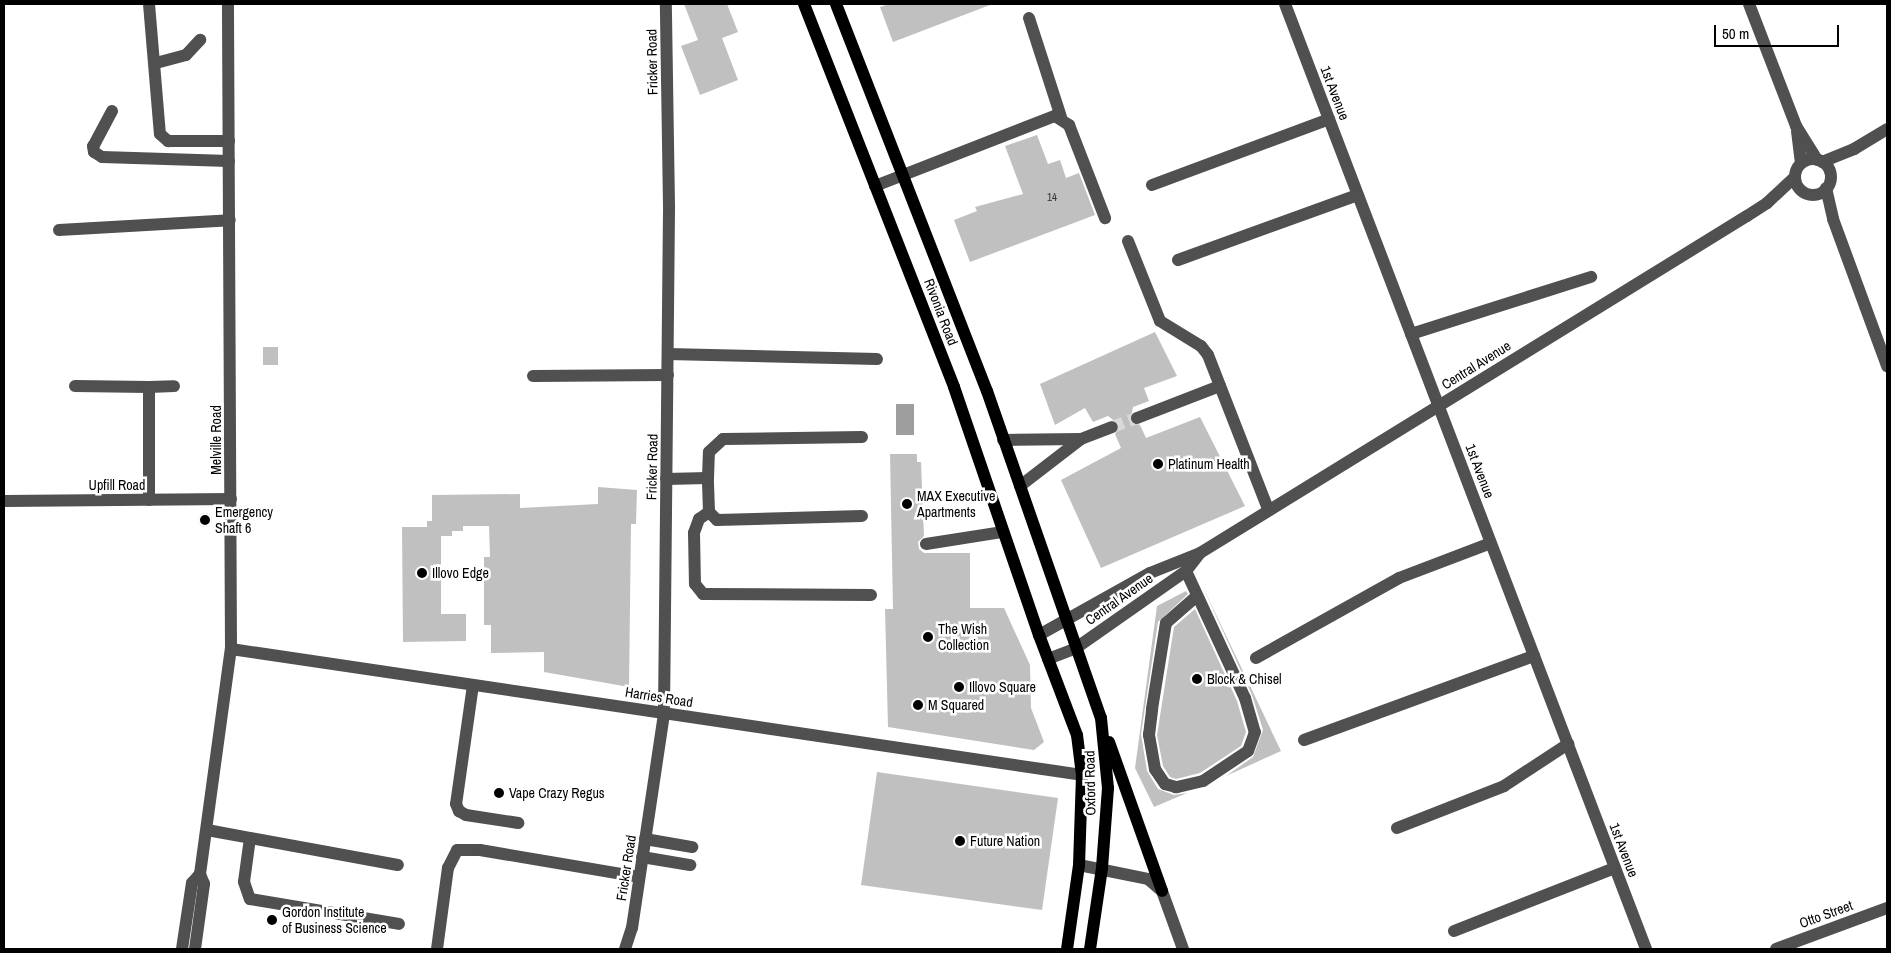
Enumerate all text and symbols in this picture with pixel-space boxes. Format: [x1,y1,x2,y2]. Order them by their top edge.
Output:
scale bar [1716,15,1841,47]
text: 50 m [1722,23,1749,44]
street label: Fricker Road [643,29,661,95]
street label: 1st Avenue [1317,63,1353,123]
house number: 14 [1047,190,1057,204]
street label: Rivonia Road [921,276,961,348]
street label: Central Avenue [1438,337,1514,393]
street label: Melville Road [208,405,224,475]
street label: Fricker Road [643,434,661,500]
street label: 1st Avenue [1462,441,1498,501]
place label: Platinum Health [1168,456,1250,472]
marker: Platinum Health [1152,458,1164,470]
street label: Upfill Road [89,477,145,493]
place label: MAX Executive Apartments [917,488,995,520]
marker: MAX Executive Apartments [901,498,913,510]
place label: Emergency Shaft 6 [215,504,273,536]
marker: Emergency Shaft 6 [199,514,211,526]
place label: Illovo Edge [432,565,489,581]
marker: Illovo Edge [416,567,428,579]
street label: Central Avenue [1082,569,1156,629]
place label: The Wish Collection [938,621,989,654]
marker: The Wish Collection [922,631,934,643]
place label: Block & Chisel [1207,671,1282,687]
marker: Block & Chisel [1191,673,1203,685]
place label: Illovo Square [969,679,1036,695]
marker: Illovo Square [953,681,965,693]
street label: Harries Road [624,683,694,711]
place label: M Squared [928,697,984,713]
marker: M Squared [912,699,924,711]
street label: Oxford Road [1081,750,1099,816]
place label: Vape Crazy Regus [509,785,605,801]
marker: Vape Crazy Regus [493,787,505,799]
street label: 1st Avenue [1606,820,1642,880]
place label: Future Nation [970,833,1040,849]
street label: Fricker Road [613,834,639,902]
marker: Future Nation [954,835,966,847]
street label: Otto Street [1797,897,1855,931]
place label: Gordon Institute of Business Science [282,904,387,936]
marker: Gordon Institute of Business Science [266,914,278,926]

